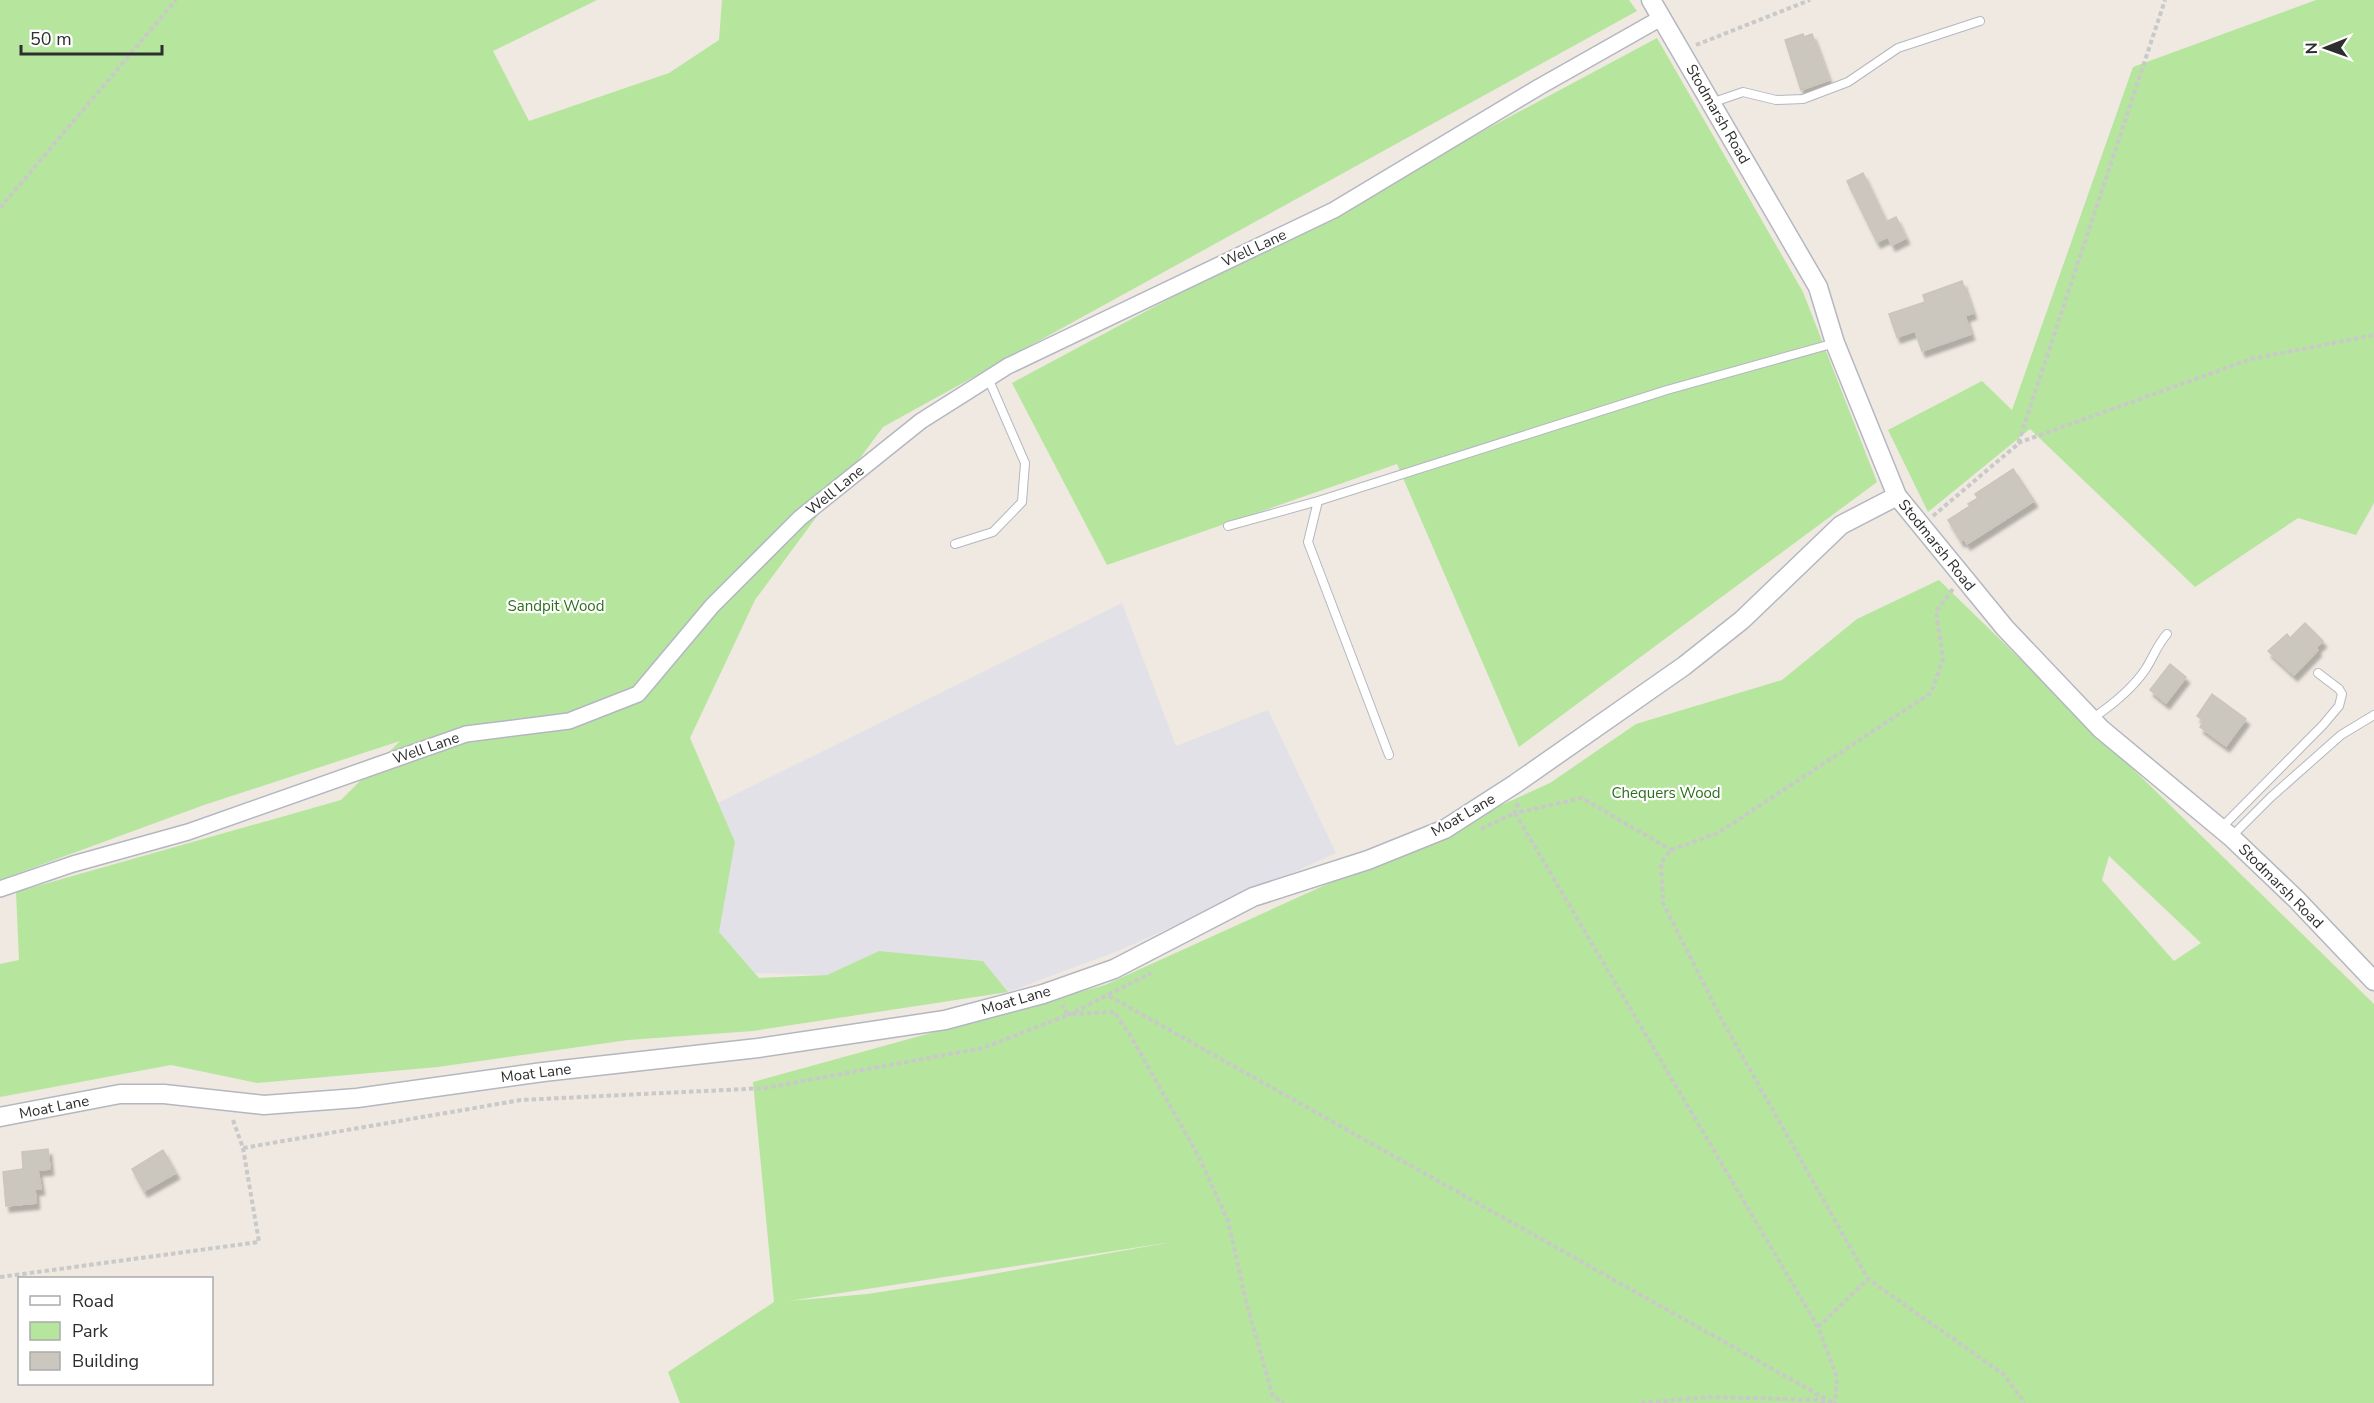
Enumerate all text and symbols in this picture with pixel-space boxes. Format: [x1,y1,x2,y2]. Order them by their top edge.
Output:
scale bar [21,18,162,56]
north arrow [2296,18,2356,78]
text: 50 m [30,27,72,51]
text: N [2301,42,2323,54]
street label: Stodmarsh Road [1681,60,1755,168]
street label: Well Lane [1219,224,1289,272]
street label: Well Lane [802,461,868,519]
street label: Stodmarsh Road [1894,495,1980,595]
park label: Sandpit Wood [508,596,604,616]
street label: Well Lane [390,727,462,769]
park label: Chequers Wood [1611,783,1721,803]
street label: Moat Lane [1427,789,1499,841]
street label: Stodmarsh Road [2234,839,2328,933]
street label: Moat Lane [979,981,1053,1019]
street label: Moat Lane [500,1059,572,1087]
street label: Moat Lane [17,1090,91,1124]
legend [18,1277,213,1385]
text: Road [72,1289,114,1313]
text: Park [72,1319,109,1343]
text: Building [72,1349,139,1373]

